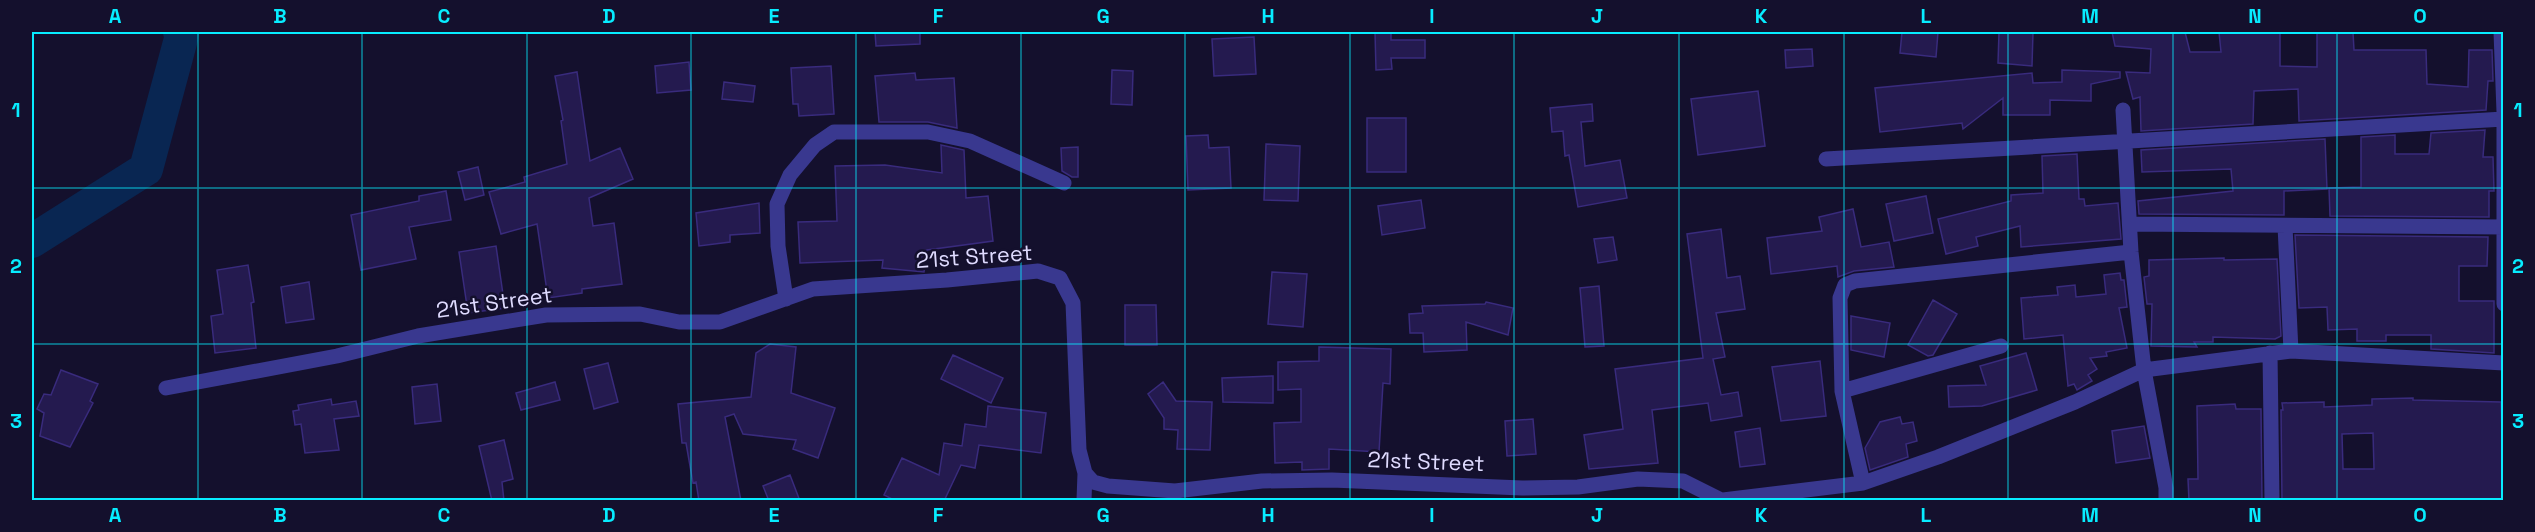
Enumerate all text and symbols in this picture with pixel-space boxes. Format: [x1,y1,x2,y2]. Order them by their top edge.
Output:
text: A [109,3,122,29]
text: B [273,3,287,29]
text: C [438,3,451,29]
text: D [602,3,616,29]
text: E [768,3,780,29]
text: F [933,3,944,29]
text: G [1096,3,1110,29]
text: H [1261,3,1275,29]
text: I [1429,3,1435,29]
text: J [1591,3,1603,29]
text: K [1755,3,1768,29]
text: L [1921,3,1932,29]
text: M [2081,3,2099,29]
text: N [2248,3,2262,29]
text: O [2413,3,2427,29]
text: 1 [11,97,21,123]
text: 1 [2513,97,2523,123]
street label: 21st Street [915,238,1033,274]
text: 2 [10,253,22,279]
text: 2 [2512,253,2524,279]
street label: 21st Street [434,280,554,324]
text: 3 [10,408,22,434]
text: 3 [2512,408,2524,434]
street label: 21st Street [1367,445,1485,477]
text: A [109,502,122,528]
text: B [273,502,287,528]
text: C [438,502,451,528]
text: D [602,502,616,528]
text: E [768,502,780,528]
text: F [933,502,944,528]
text: G [1096,502,1110,528]
text: H [1261,502,1275,528]
text: I [1429,502,1435,528]
text: J [1591,502,1603,528]
text: K [1755,502,1768,528]
text: L [1921,502,1932,528]
text: M [2081,502,2099,528]
text: N [2248,502,2262,528]
text: O [2413,502,2427,528]

